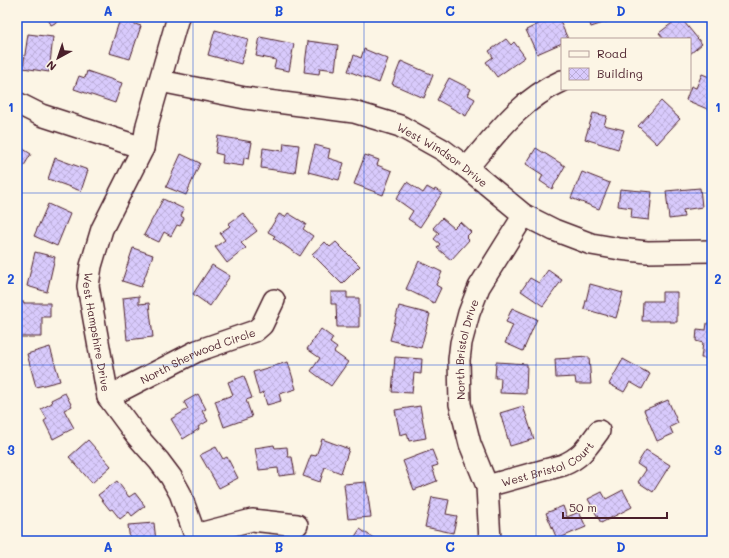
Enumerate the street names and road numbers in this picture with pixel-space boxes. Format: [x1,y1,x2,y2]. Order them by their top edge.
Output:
street label: West Windsor Drive [395,119,491,190]
street label: West Hampshire Drive [80,272,114,393]
street label: North Bristol Drive [451,297,481,400]
street label: North Sherwood Circle [137,324,257,387]
street label: West Bristol Court [500,438,597,489]

